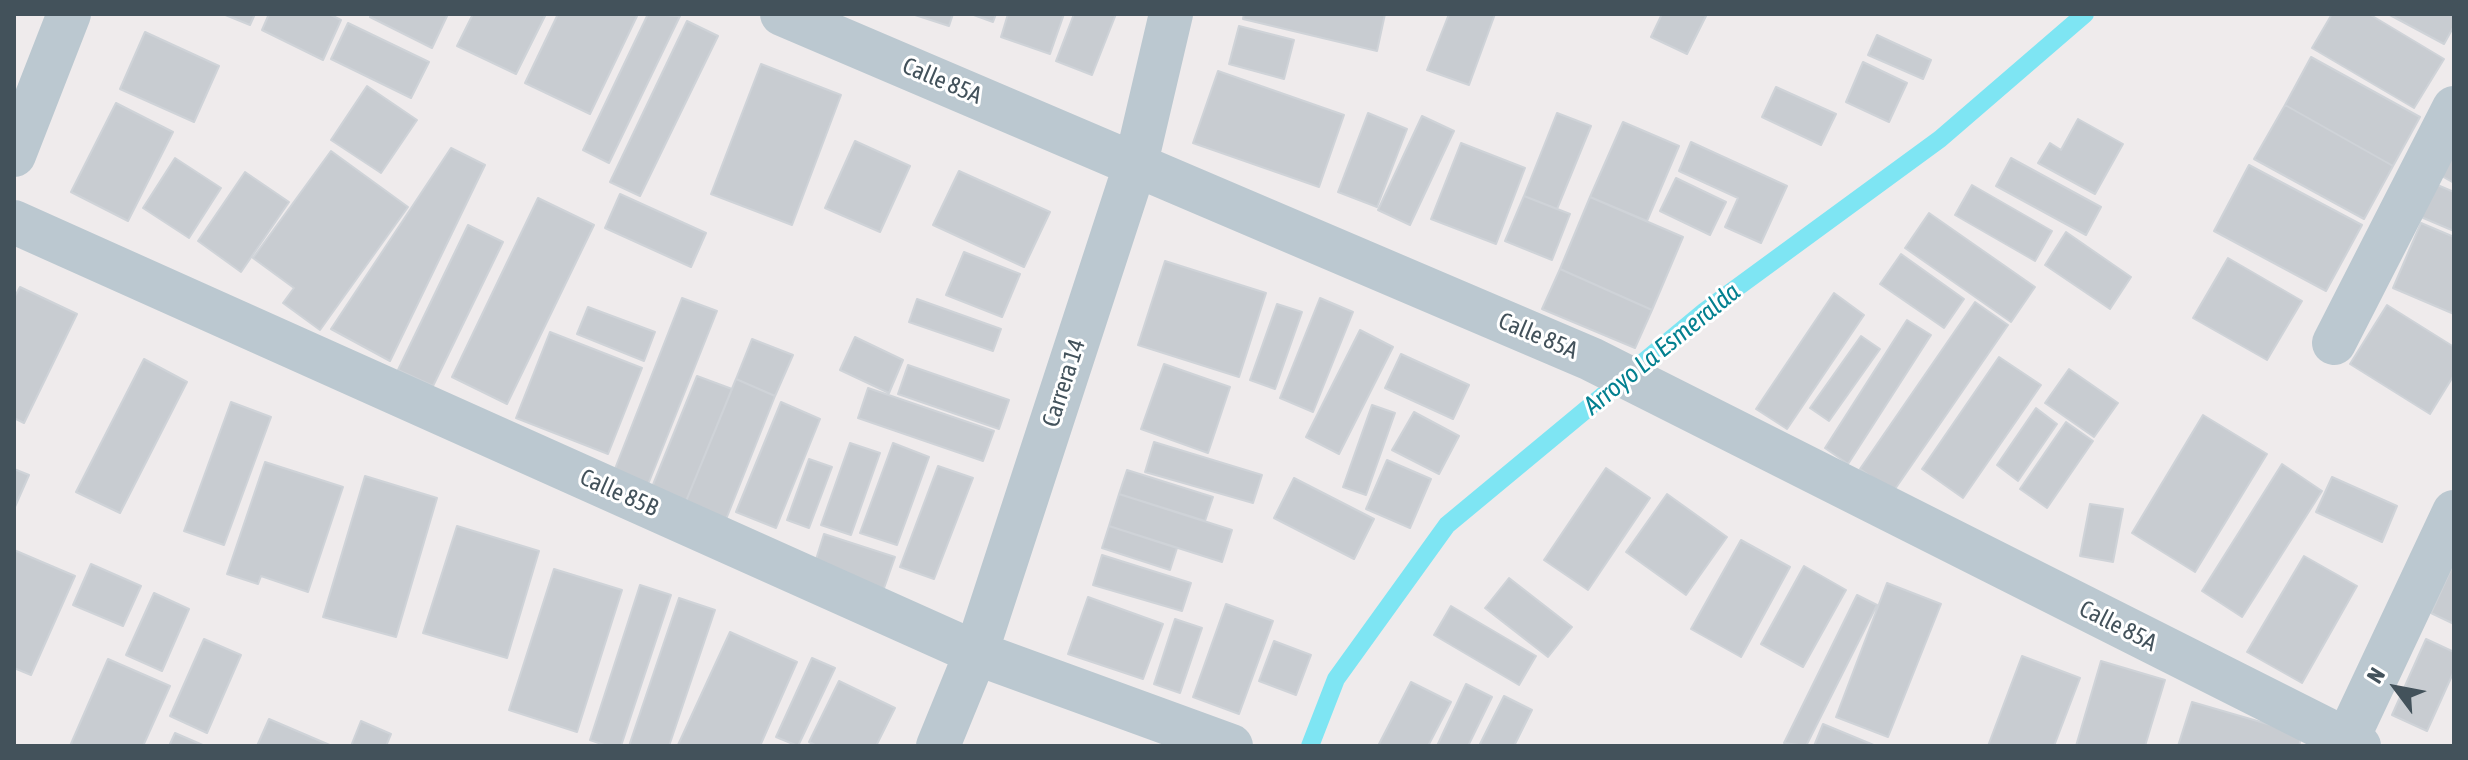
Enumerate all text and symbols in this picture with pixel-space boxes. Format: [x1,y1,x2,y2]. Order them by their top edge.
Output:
street label: Calle 85A [898,52,986,110]
water label: Arroyo La Esmeralda [1578,276,1746,422]
street label: Calle 85A [1494,307,1582,365]
street label: Carrera 14 [1036,335,1092,431]
street label: Calle 85B [575,463,663,523]
street label: Calle 85A [2075,594,2161,658]
north arrow [2356,648,2436,728]
text: N [2361,663,2390,688]

